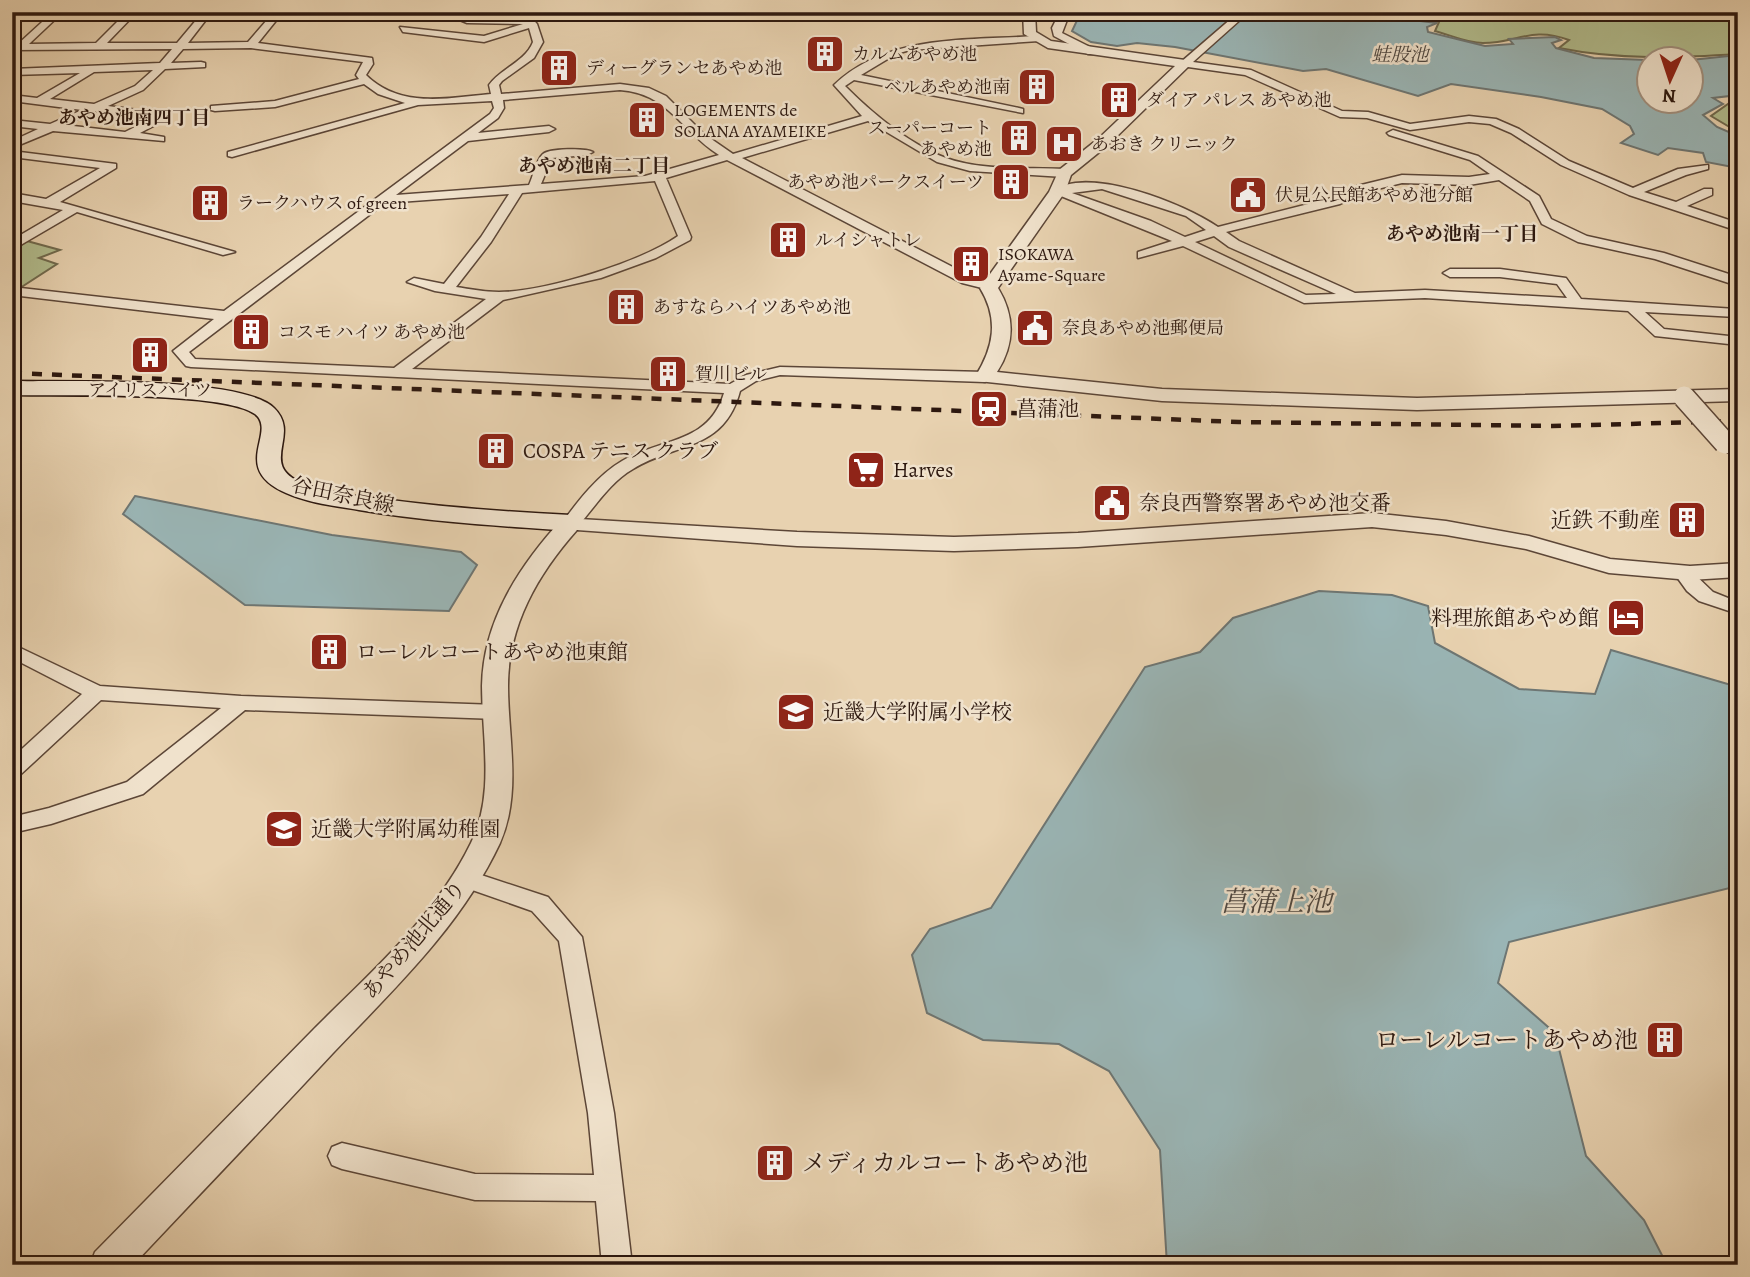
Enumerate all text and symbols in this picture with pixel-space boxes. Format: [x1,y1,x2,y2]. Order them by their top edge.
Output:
building icon: カルムあやめ池 [804,33,846,75]
place label: カルムあやめ池 [852,42,977,66]
water label: 蛙股池 [1371,42,1430,68]
north arrow [1634,46,1704,116]
building icon: ディーグランセあやめ池 [538,47,580,89]
place label: ディーグランセあやめ池 [586,56,783,80]
building icon: ベルあやめ池南 [1016,66,1058,108]
place label: ベルあやめ池南 [884,75,1010,99]
building icon: ダイア パレス あやめ池 [1098,79,1140,121]
text: N [1661,83,1677,109]
place label: ダイア パレス あやめ池 [1146,88,1332,112]
place label: LOGEMENTS de SOLANA AYAMEIKE [674,98,827,143]
building icon: LOGEMENTS de SOLANA AYAMEIKE [626,99,668,141]
district label: あやめ池南四丁目 [58,105,210,131]
place label: スーパーコート あやめ池 [868,116,992,161]
building icon: スーパーコート あやめ池 [998,117,1040,159]
hospital icon: あおき クリニック [1043,123,1085,165]
place label: あおき クリニック [1091,132,1237,156]
district label: あやめ池南二丁目 [518,153,670,179]
building icon: あやめ池パークスイーツ [990,161,1032,203]
place label: あやめ池パークスイーツ [787,170,984,194]
public building icon: 伏見公民館あやめ池分館 [1227,174,1269,216]
building icon: ラークハウス of green [189,182,231,224]
place label: 伏見公民館あやめ池分館 [1275,183,1473,207]
place label: ラークハウス of green [237,191,407,215]
building icon: ルイシャトレ [767,219,809,261]
district label: あやめ池南一丁目 [1386,221,1538,247]
place label: ルイシャトレ [815,228,922,252]
place label: ISOKAWA Ayame-Square [997,242,1106,287]
building icon: ISOKAWA Ayame-Square [950,243,992,285]
building icon: あすならハイツあやめ池 [605,286,647,328]
place label: あすならハイツあやめ池 [653,295,851,319]
public building icon: 奈良あやめ池郵便局 [1014,307,1056,349]
building icon: コスモ ハイツ あやめ池 [230,311,272,353]
place label: 奈良あやめ池郵便局 [1062,316,1224,340]
place label: コスモ ハイツ あやめ池 [278,320,465,344]
building icon: アイリスハイツ [129,334,171,376]
building icon: 賀川ビル [647,353,689,395]
place label: 賀川ビル [695,362,767,386]
place label: アイリスハイツ [88,378,212,402]
station icon: 菖蒲池 [968,388,1010,430]
place label: 菖蒲池 [1016,395,1079,423]
building icon: COSPA テニス クラブ [475,430,517,472]
place label: COSPA テニス クラブ [523,437,718,465]
supermarket icon: Harves [845,449,887,491]
place label: Harves [893,456,953,484]
street label: 谷田奈良線 [289,470,397,520]
public building icon: 奈良西警察署あやめ池交番 [1091,482,1133,524]
place label: 奈良西警察署あやめ池交番 [1139,489,1391,517]
building icon: 近鉄 不動産 [1666,499,1708,541]
place label: 近鉄 不動産 [1551,506,1660,534]
hotel icon: 料理旅館あやめ館 [1605,597,1647,639]
place label: 料理旅館あやめ館 [1431,604,1599,632]
building icon: ローレルコートあやめ池東館 [308,631,350,673]
place label: ローレルコートあやめ池東館 [356,638,628,666]
school or university icon: 近畿大学附属小学校 [775,691,817,733]
place label: 近畿大学附属小学校 [823,698,1012,726]
school or university icon: 近畿大学附属幼稚園 [263,808,305,850]
place label: 近畿大学附属幼稚園 [311,815,500,843]
street label: あやめ池北通り [356,875,472,1005]
water label: 菖蒲上池 [1220,883,1335,921]
building icon: ローレルコートあやめ池 [1644,1019,1686,1061]
place label: ローレルコートあやめ池 [1375,1024,1638,1056]
building icon: メディカルコートあやめ池 [754,1142,796,1184]
place label: メディカルコートあやめ池 [802,1147,1088,1179]

